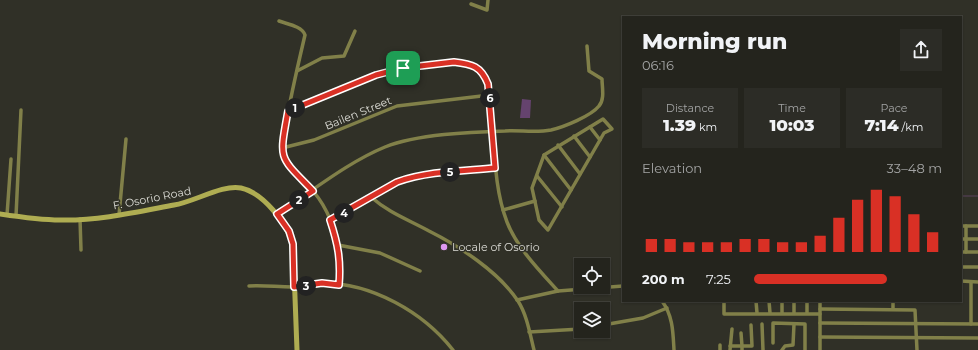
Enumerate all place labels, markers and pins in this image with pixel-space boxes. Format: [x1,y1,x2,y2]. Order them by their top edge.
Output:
pin [386,51,420,85]
pin: 6 [480,88,500,108]
pin: 1 [285,98,305,118]
pin: 5 [440,162,460,182]
pin: 2 [289,190,309,210]
pin: 4 [334,203,354,223]
place label: Locale of Osorio [452,240,540,254]
marker: Locale of Osorio [439,242,449,252]
pin: 3 [296,276,316,296]

